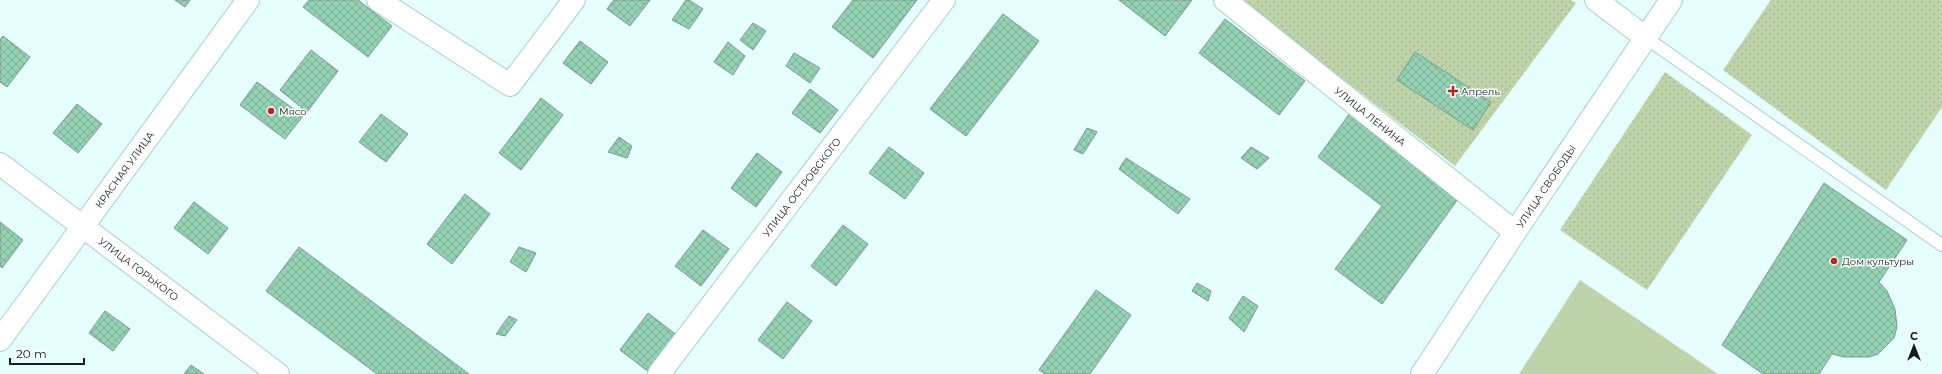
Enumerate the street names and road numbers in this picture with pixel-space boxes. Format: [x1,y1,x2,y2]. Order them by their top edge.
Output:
street label: УЛИЦА ЛЕНИНА [1332,84,1409,149]
street label: КРАСНАЯ УЛИЦА [92,129,157,211]
street label: УЛИЦА ОСТРОВСКОГО [760,135,844,240]
street label: УЛИЦА СВОБОДЫ [1514,142,1579,231]
street label: УЛИЦА ГОРЬКОГО [96,235,181,304]

